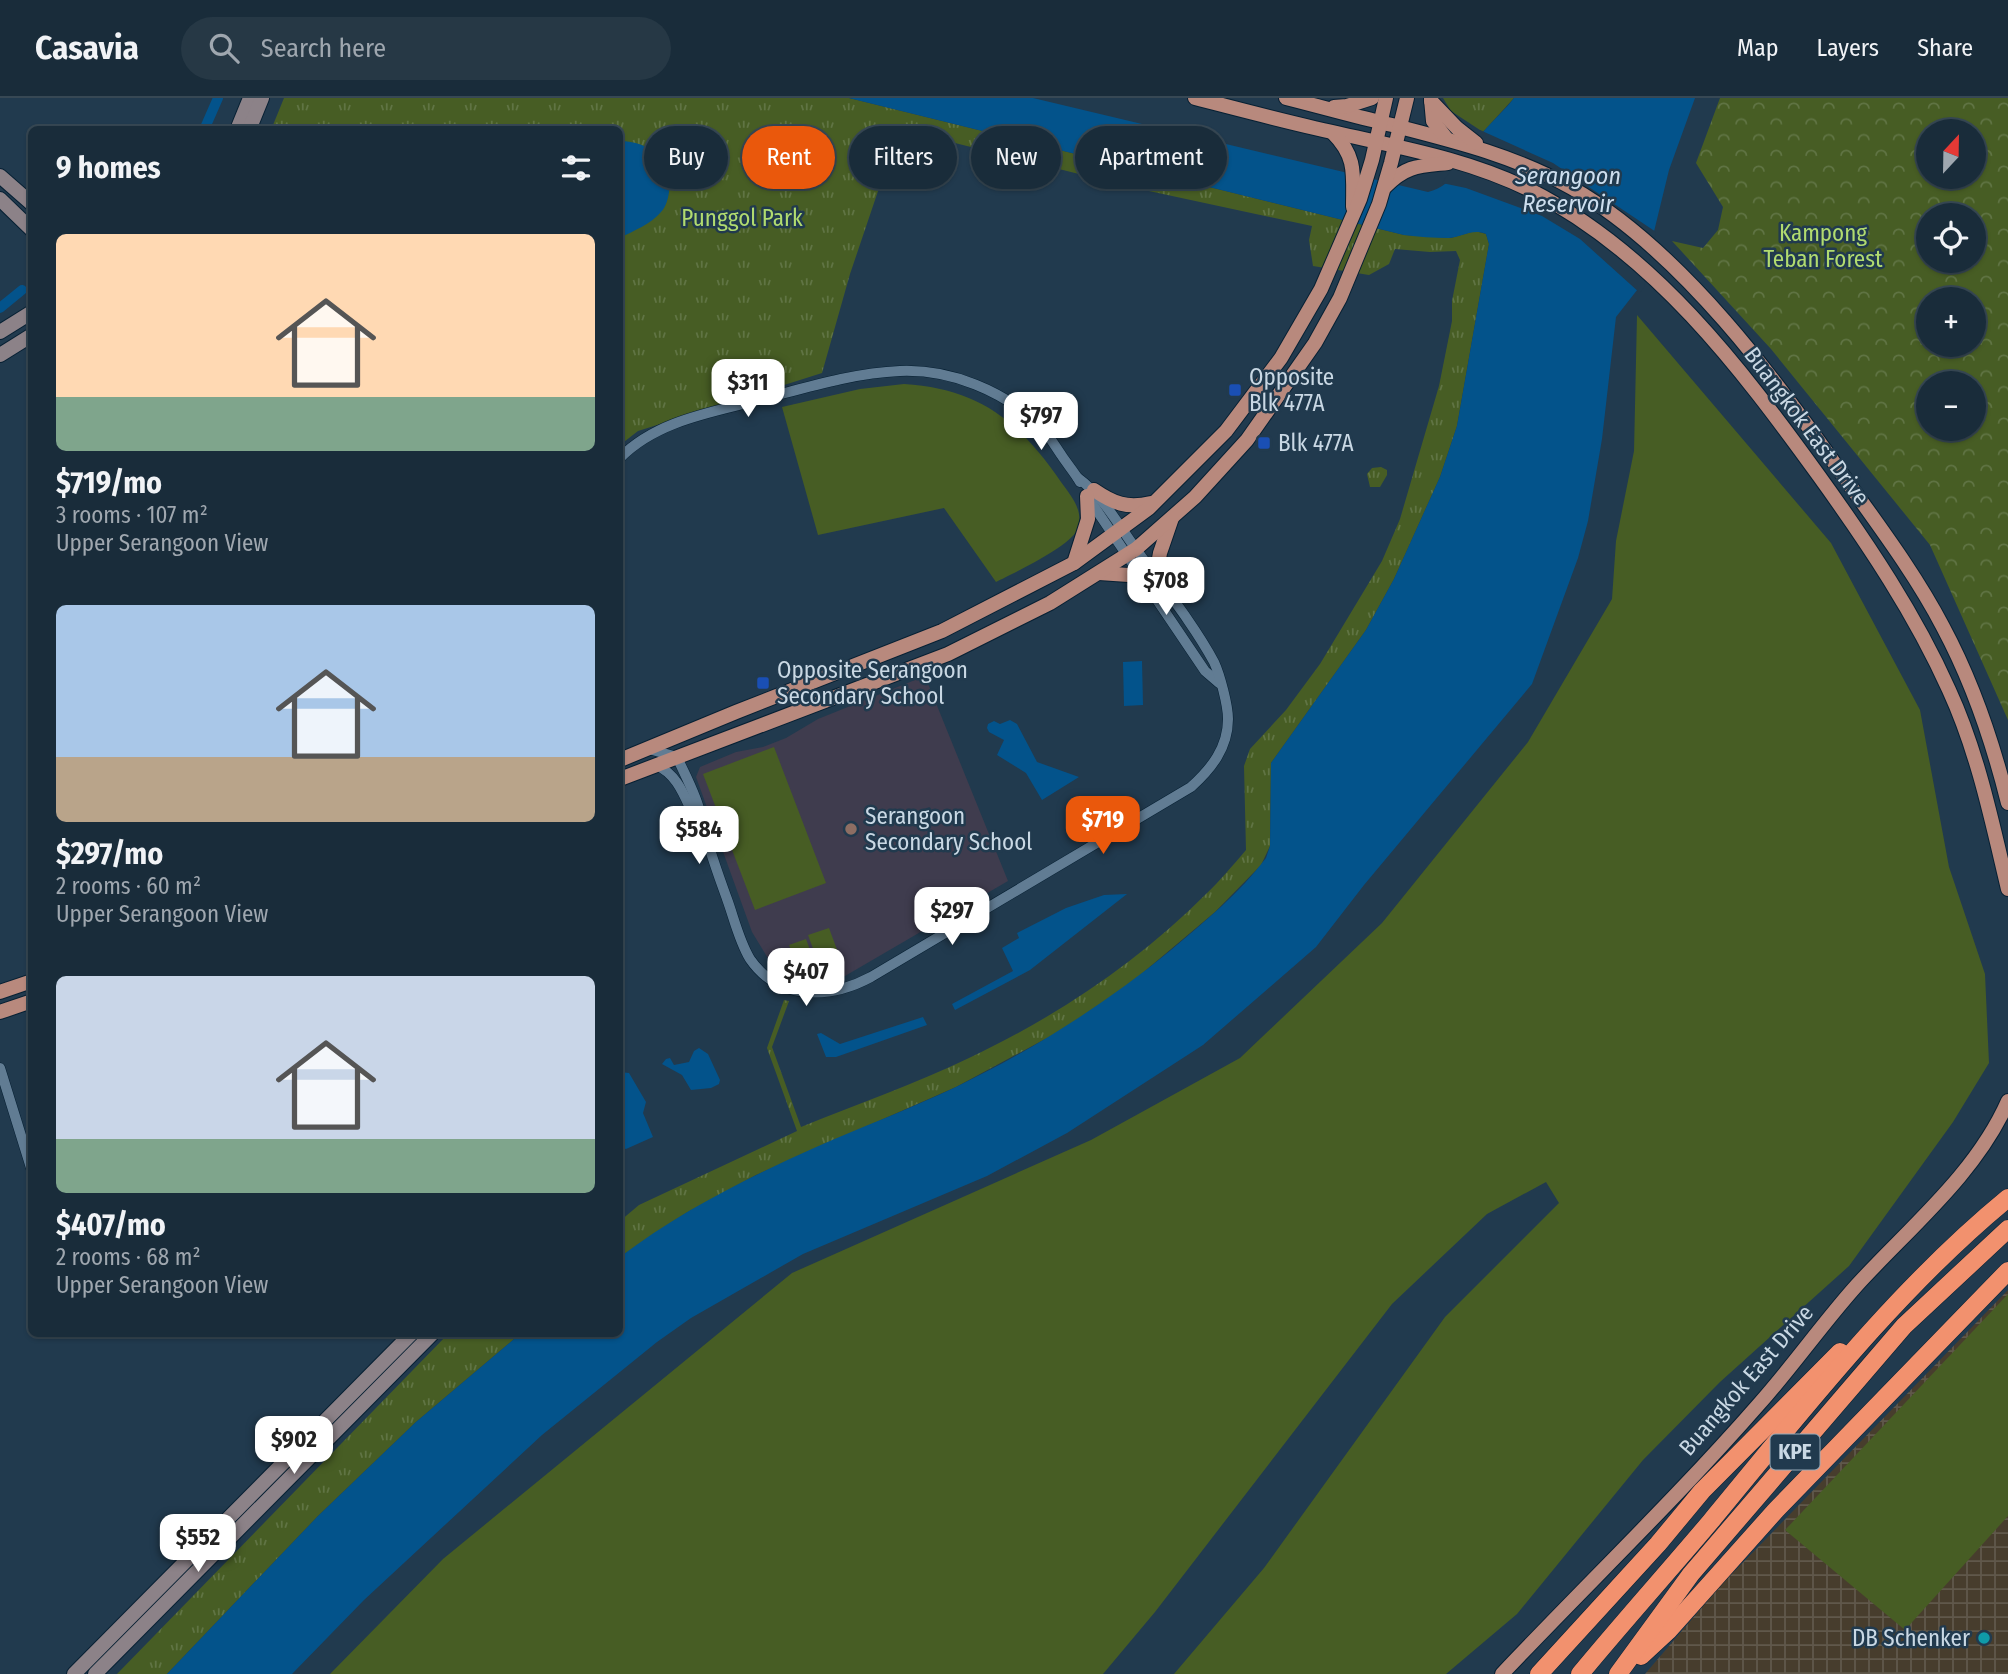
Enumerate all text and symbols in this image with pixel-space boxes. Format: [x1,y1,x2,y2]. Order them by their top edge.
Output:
search box [181,17,671,80]
text: Casavia [35,28,139,68]
icon: search [205,29,243,67]
text: Search here [261,33,386,64]
text: Map [1737,34,1779,62]
text: Layers [1817,34,1879,62]
text: Share [1917,34,1973,62]
north arrow [1916,119,1986,189]
map controls [1916,119,1986,441]
chip: Buy [644,126,728,189]
chip: Rent [742,126,835,189]
chip: Filters [849,126,957,189]
chip: New [971,126,1061,189]
chip: Apartment [1075,126,1227,189]
icon: filters [557,149,595,187]
text: 9 homes [56,150,161,186]
water label: Serangoon Reservoir [1514,162,1621,218]
button: locate [1916,203,1986,273]
park label: Punggol Park [681,204,803,232]
park label: Kampong Teban Forest [1763,219,1883,273]
icon: home [263,280,389,406]
button: + [1916,287,1986,357]
street label: Buangkok East Drive [1738,341,1876,511]
pin: $311 [707,360,789,419]
place label: Opposite Blk 477A [1249,363,1334,417]
text: $311 [728,368,768,396]
button: − [1916,371,1986,441]
marker: Opposite Blk 477A [1227,382,1243,398]
pin: $797 [1000,392,1082,452]
text: $797 [1020,401,1062,429]
place label: Blk 477A [1278,429,1354,457]
marker: Blk 477A [1256,435,1272,451]
text: $719/mo [56,465,162,501]
text: 3 rooms · 107 m² [56,501,208,529]
text: Upper Serangoon View [56,529,268,557]
pin: $708 [1125,558,1207,617]
text: $708 [1143,566,1189,594]
icon: home [263,651,389,777]
place label: Opposite Serangoon Secondary School [777,656,968,710]
marker: Opposite Serangoon Secondary School [755,675,771,691]
pin: $719 [1062,796,1144,856]
place label: Serangoon Secondary School [865,802,1032,856]
text: $719 [1082,805,1124,833]
pin: $584 [658,806,740,866]
text: $584 [676,815,722,843]
marker: Serangoon Secondary School [843,821,859,837]
text: $297/mo [56,836,163,872]
text: 2 rooms · 60 m² [56,872,201,900]
pin: $297 [911,888,993,947]
text: $297 [930,896,974,924]
text: Upper Serangoon View [56,900,268,928]
pin: $407 [765,948,847,1008]
text: $407 [783,957,829,985]
icon: home [263,1022,389,1148]
text: $407/mo [56,1207,166,1243]
text: 2 rooms · 68 m² [56,1243,201,1271]
text: Upper Serangoon View [56,1271,268,1299]
street label: Buangkok East Drive [1673,1299,1819,1461]
pin: $902 [253,1416,335,1476]
text: $902 [271,1425,317,1453]
road number: KPE [1770,1434,1820,1470]
pin: $552 [157,1514,239,1574]
text: $552 [176,1523,220,1551]
place label: DB Schenker [1852,1624,1970,1652]
marker: DB Schenker [1976,1630,1992,1646]

